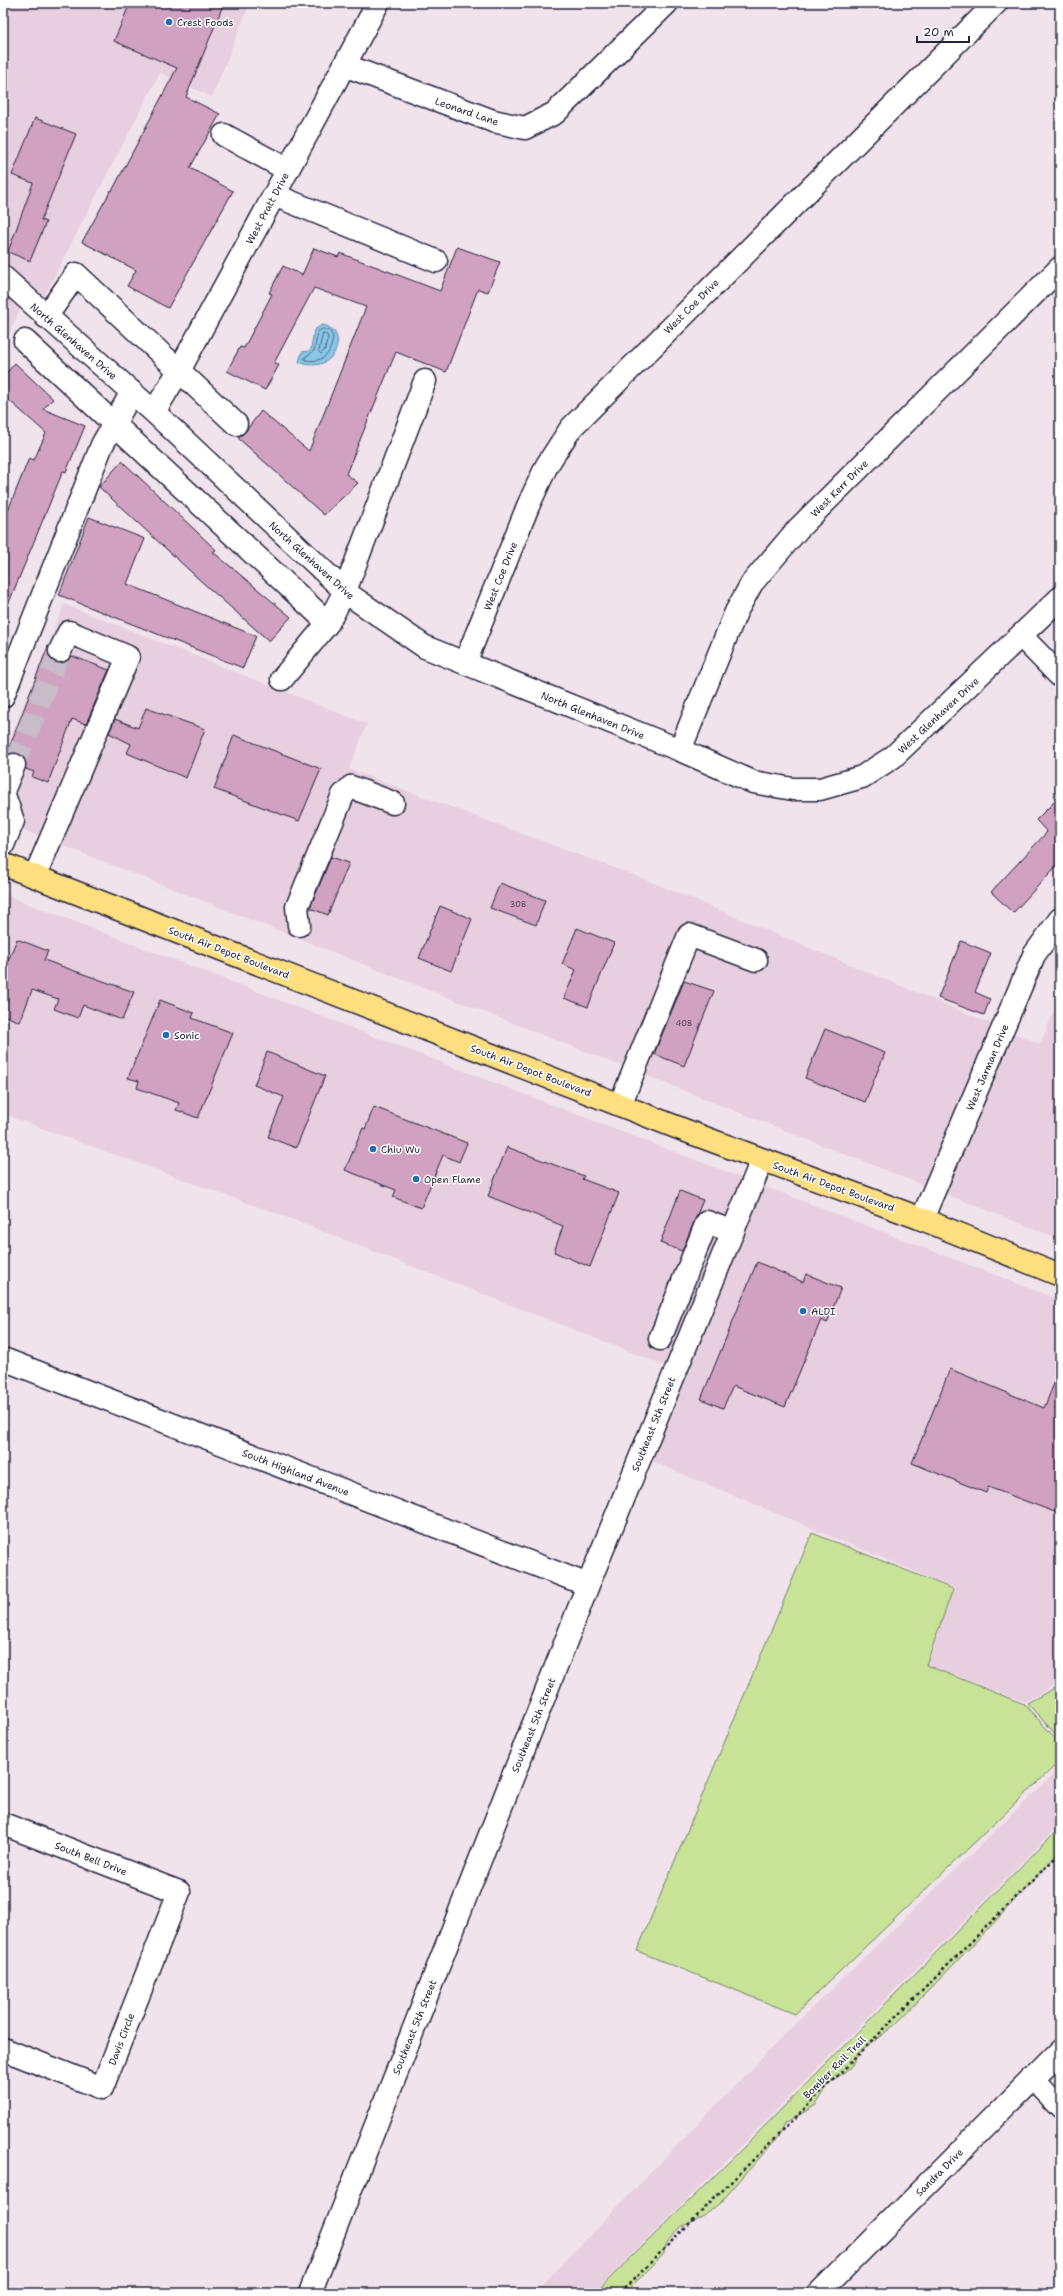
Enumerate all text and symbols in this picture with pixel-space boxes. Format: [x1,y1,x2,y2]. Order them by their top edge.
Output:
place label: Crest Foods [177,16,234,29]
marker: Crest Foods [164,17,174,27]
scale bar [917,18,969,44]
text: 20 m [923,24,954,40]
street label: Leonard Lane [433,95,501,129]
street label: West Pratt Drive [243,170,292,246]
street label: West Coe Drive [661,276,722,337]
street label: North Glenhaven Drive [28,300,120,383]
street label: West Kerr Drive [808,457,871,520]
street label: North Glenhaven Drive [266,519,357,602]
street label: West Coe Drive [481,540,520,612]
street label: West Glenhaven Drive [895,674,982,756]
street label: North Glenhaven Drive [539,689,647,742]
house number: 308 [510,899,526,910]
street label: South Air Depot Boulevard [166,923,292,982]
house number: 408 [676,1018,692,1029]
street label: West Jarman Drive [963,1022,1012,1112]
place label: Sonic [174,1029,199,1042]
marker: Sonic [161,1030,171,1040]
street label: South Air Depot Boulevard [468,1041,594,1100]
place label: Chiu Wu [381,1143,420,1156]
marker: Chiu Wu [368,1144,378,1154]
street label: South Air Depot Boulevard [771,1158,897,1215]
place label: Open Flame [424,1173,481,1186]
marker: Open Flame [411,1174,421,1184]
place label: ALDI [811,1305,836,1318]
marker: ALDI [798,1306,808,1316]
street label: Southeast 5th Street [628,1375,678,1474]
street label: South Highland Avenue [240,1446,351,1499]
street label: Southeast 5th Street [508,1676,558,1775]
street label: South Bell Drive [53,1839,129,1878]
street label: Southeast 5th Street [389,1978,439,2077]
street label: Davis Circle [106,2011,137,2067]
street label: Bomber Rail Trail [800,2033,868,2101]
street label: Sandra Drive [913,2146,966,2199]

